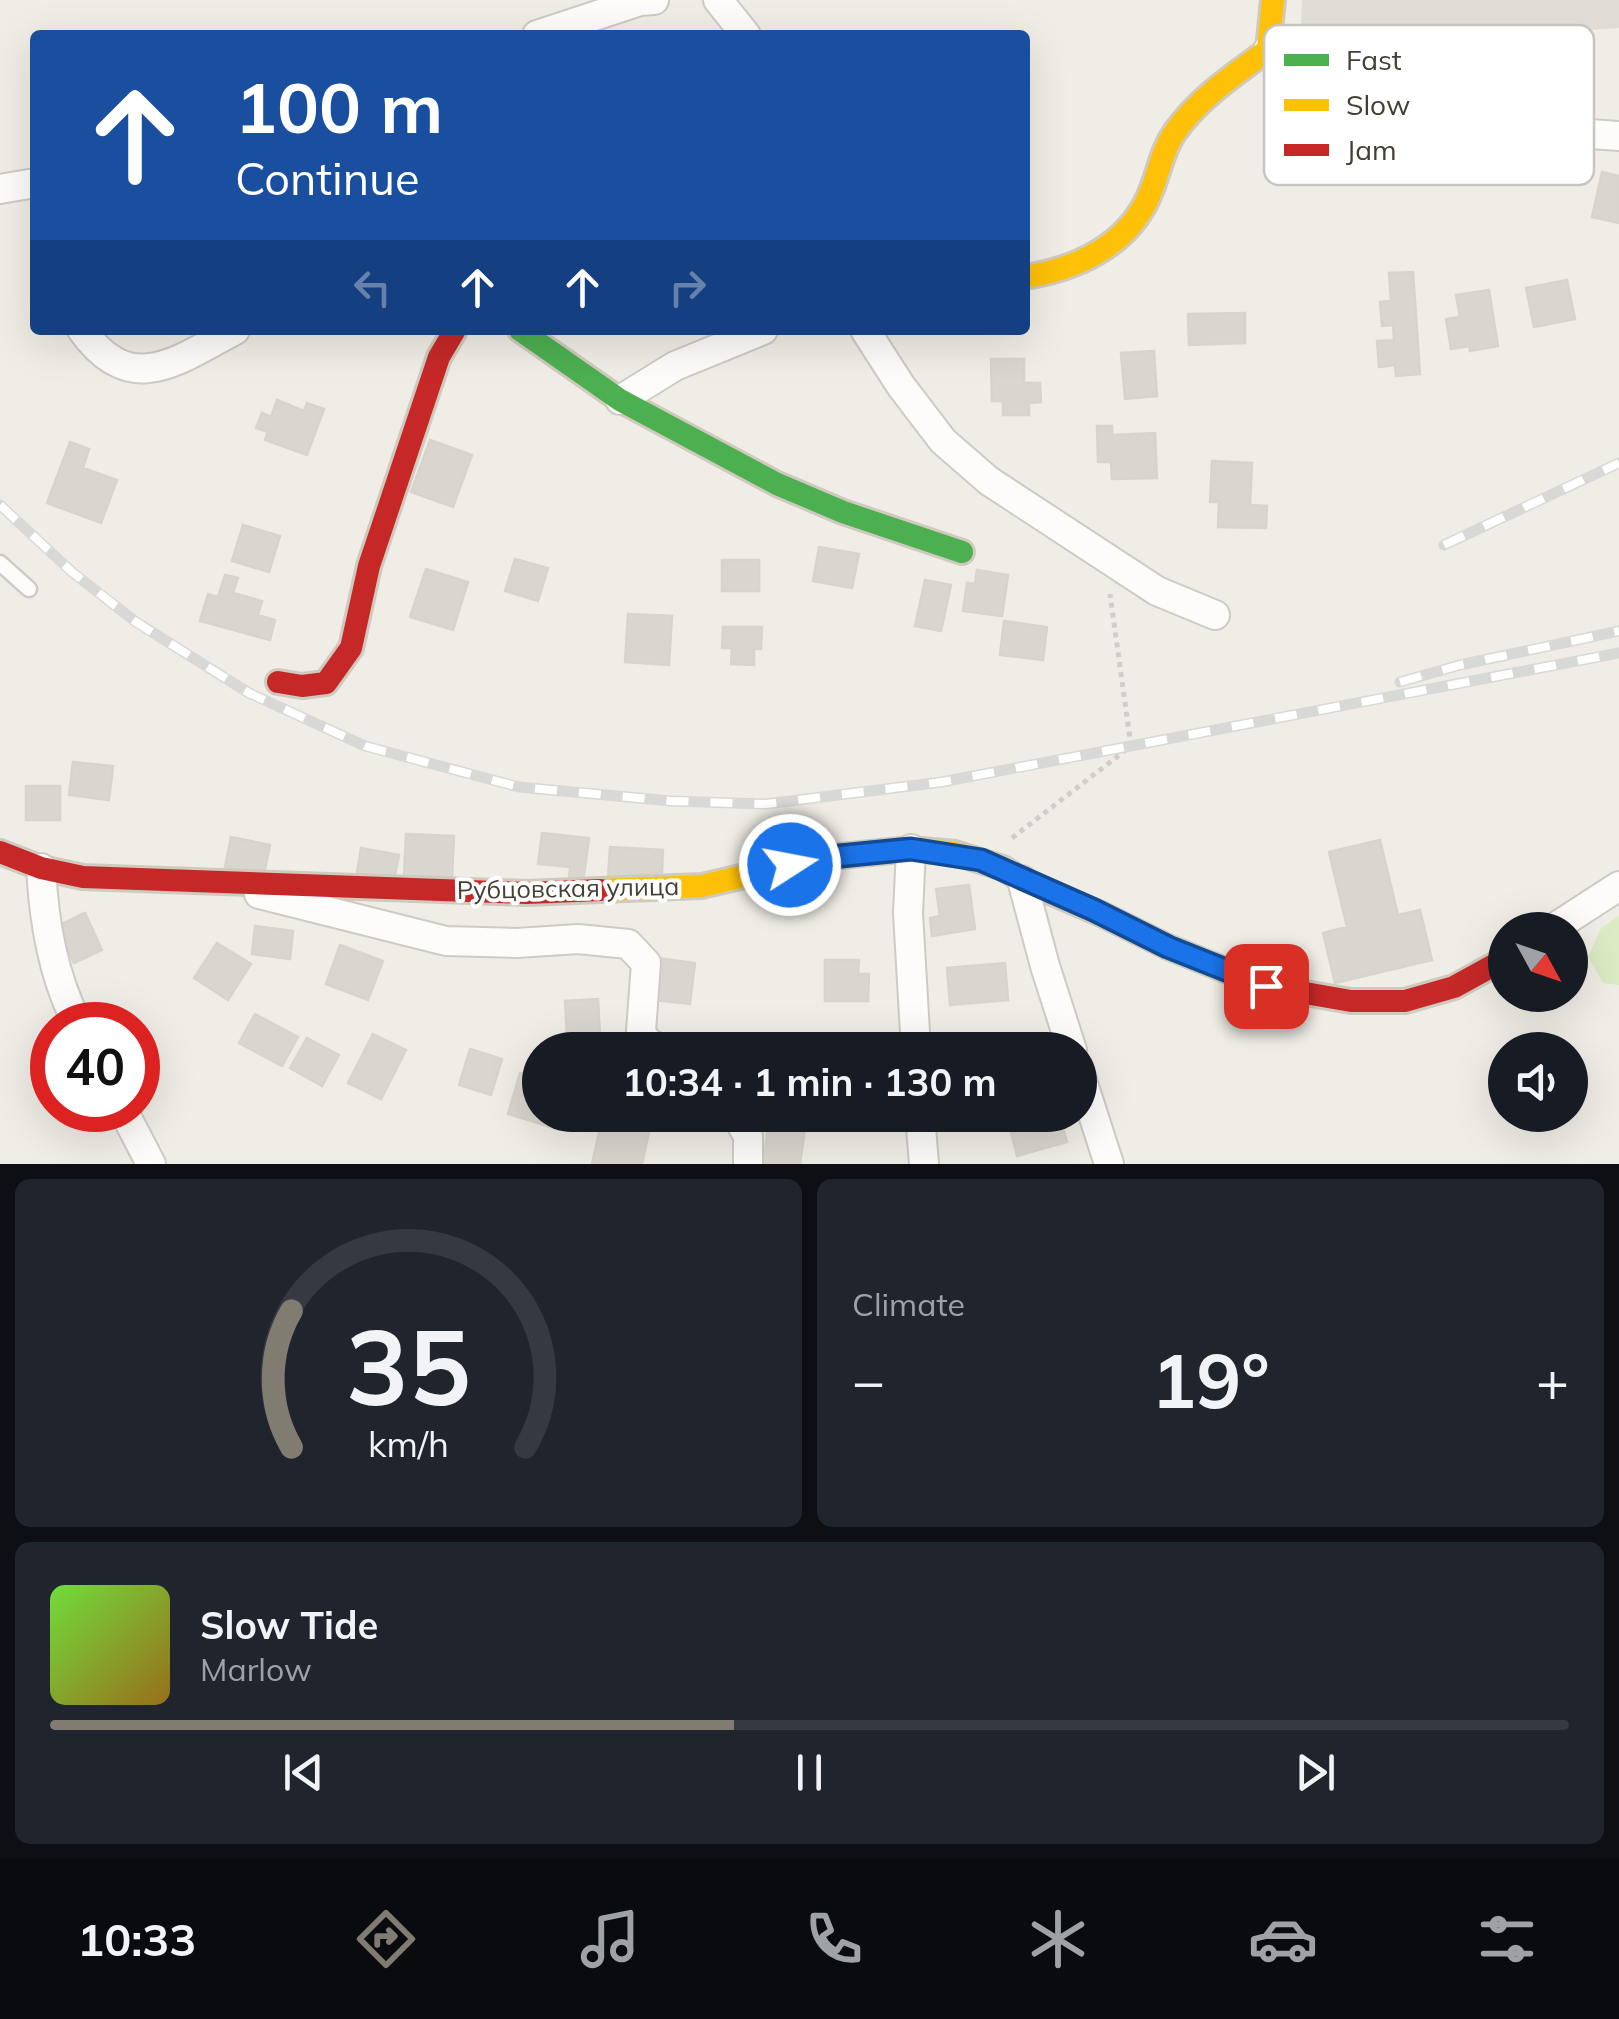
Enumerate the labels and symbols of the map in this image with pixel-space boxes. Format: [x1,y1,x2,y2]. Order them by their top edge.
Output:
legend [1264,25,1594,185]
text: Fast [1346,42,1402,77]
text: Slow [1346,87,1410,122]
text: Jam [1346,132,1397,167]
position arrow [738,813,842,917]
street label: Рубцовская улица [456,870,680,905]
north arrow [1488,912,1588,1012]
pin [1224,944,1309,1029]
speed limit sign: 40 [30,1002,160,1132]

